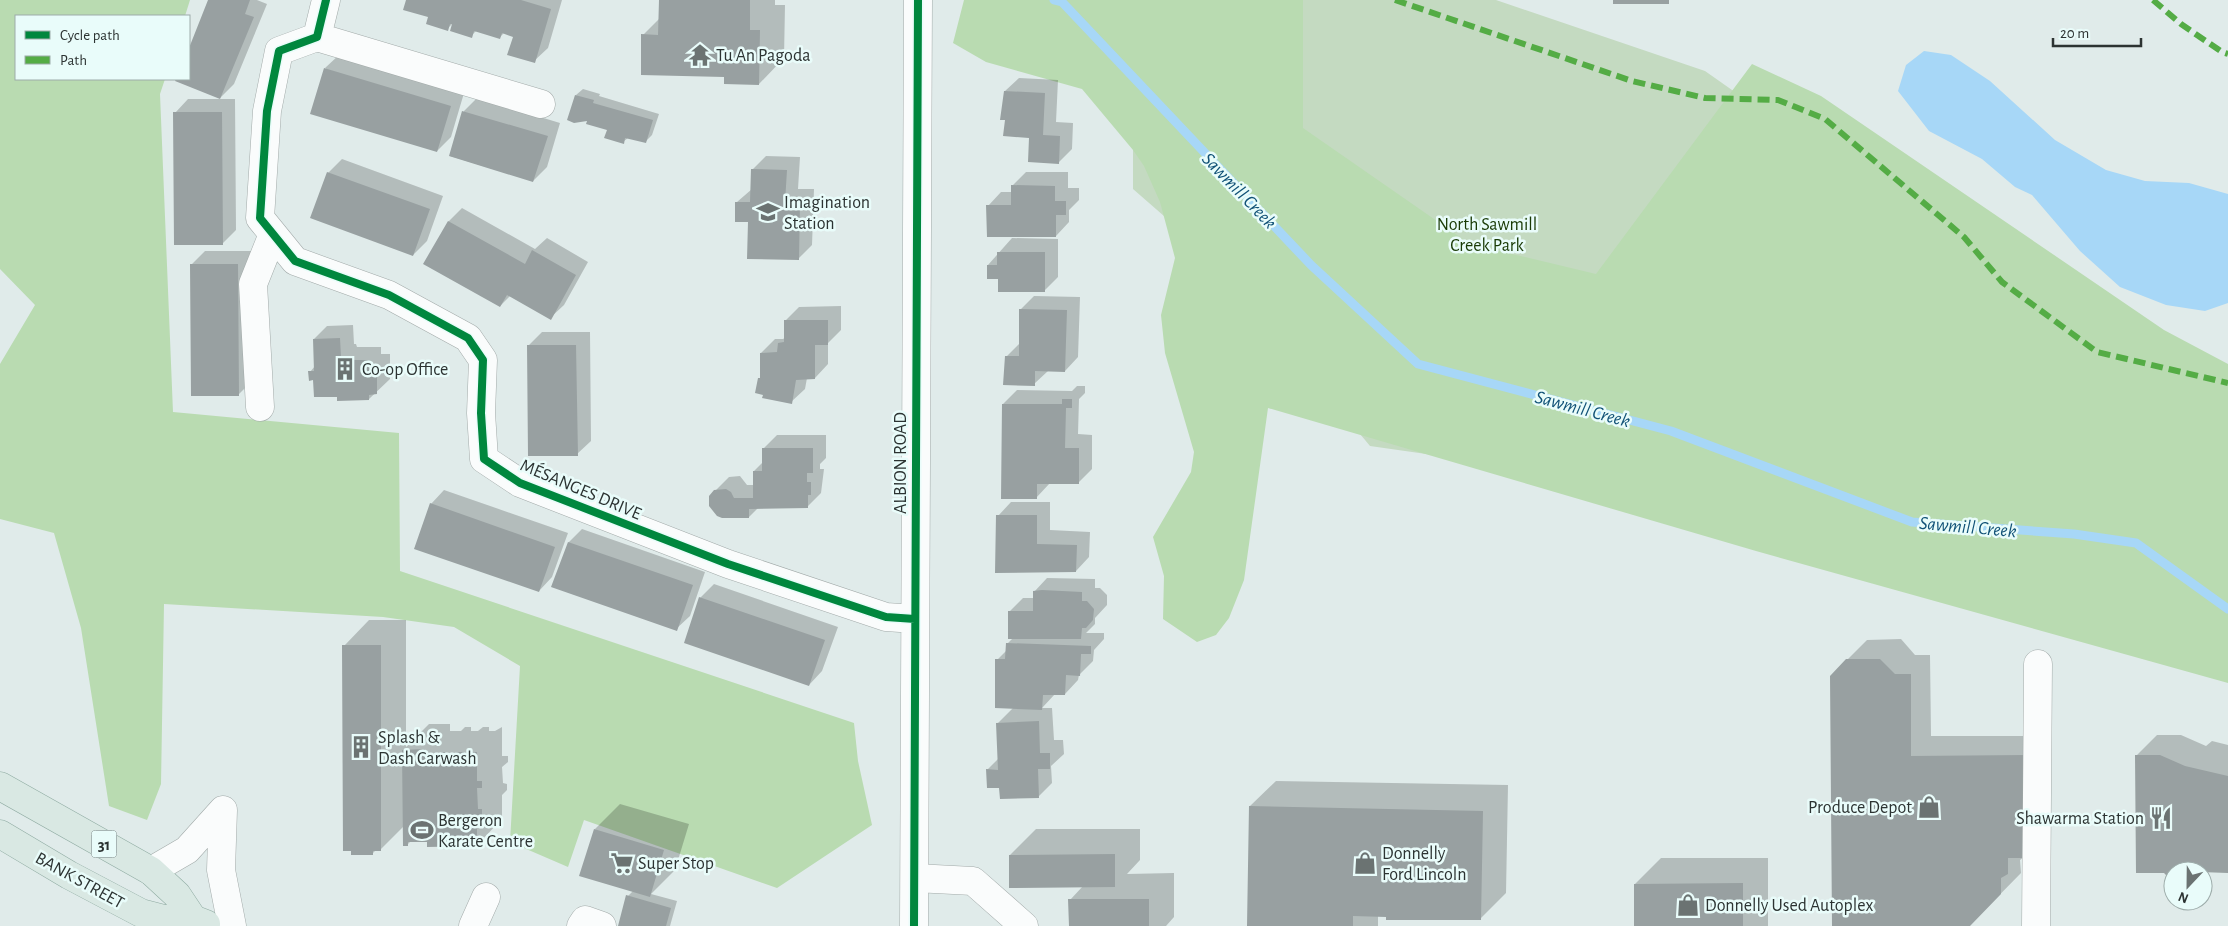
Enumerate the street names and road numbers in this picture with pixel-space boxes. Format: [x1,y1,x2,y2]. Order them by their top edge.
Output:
street label: ALBION ROAD [892,412,910,514]
street label: MÉSANGES DRIVE [517,454,645,524]
road number: 31 [92,831,116,858]
street label: BANK STREET [32,849,127,913]

